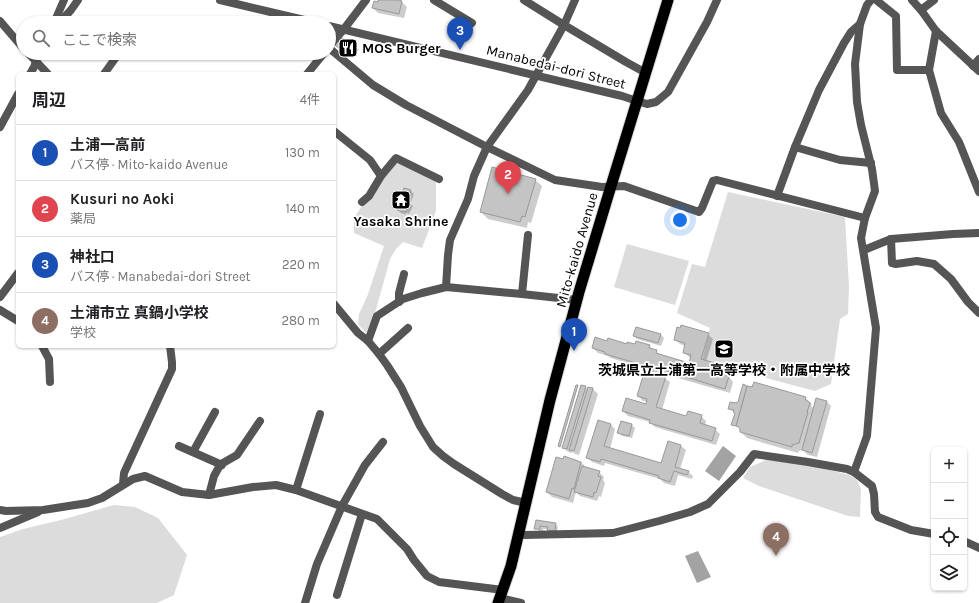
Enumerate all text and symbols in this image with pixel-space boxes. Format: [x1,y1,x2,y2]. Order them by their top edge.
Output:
search box [16,16,336,60]
pin: 3 [447,17,473,50]
icon: search [30,27,52,49]
text: ここで検索 [62,31,137,49]
restaurant icon: MOS Burger [337,37,359,59]
place label: MOS Burger [362,40,441,57]
street label: Manabedai-dori Street [484,41,628,93]
text: 周辺 [32,90,66,110]
text: 4件 [300,92,320,107]
text: 土浦一高前 [70,136,145,154]
text: 1 [43,145,47,160]
text: 130 m [285,145,320,160]
text: バス停 · Mito-kaido Avenue [70,157,228,172]
pin: 2 [495,161,521,194]
temple icon: Yasaka Shrine [390,189,412,211]
text: Kusuri no Aoki [70,190,174,208]
street label: Mito-kaido Avenue [552,190,602,310]
text: 2 [41,201,49,216]
text: 140 m [285,201,320,216]
your location [670,210,690,230]
text: 薬局 [70,211,96,226]
place label: Yasaka Shrine [354,213,448,230]
text: 神社口 [70,248,115,266]
text: 3 [41,257,49,272]
text: 220 m [282,257,320,272]
text: バス停 · Manabedai-dori Street [70,269,250,284]
text: 土浦市立 真鍋小学校 [70,304,209,322]
text: 4 [41,313,49,328]
text: 280 m [282,313,320,328]
pin: 1 [561,318,587,351]
text: 学校 [70,325,96,340]
school or university icon: 茨城県立土浦第一高等学校・附属中学校 [713,338,735,360]
place label: 茨城県立土浦第一高等学校・附属中学校 [598,362,850,379]
map controls [931,447,967,591]
button: + [931,447,967,483]
button: − [931,483,967,519]
button: locate [931,519,967,555]
pin: 4 [763,523,789,556]
button: layers [931,555,967,591]

